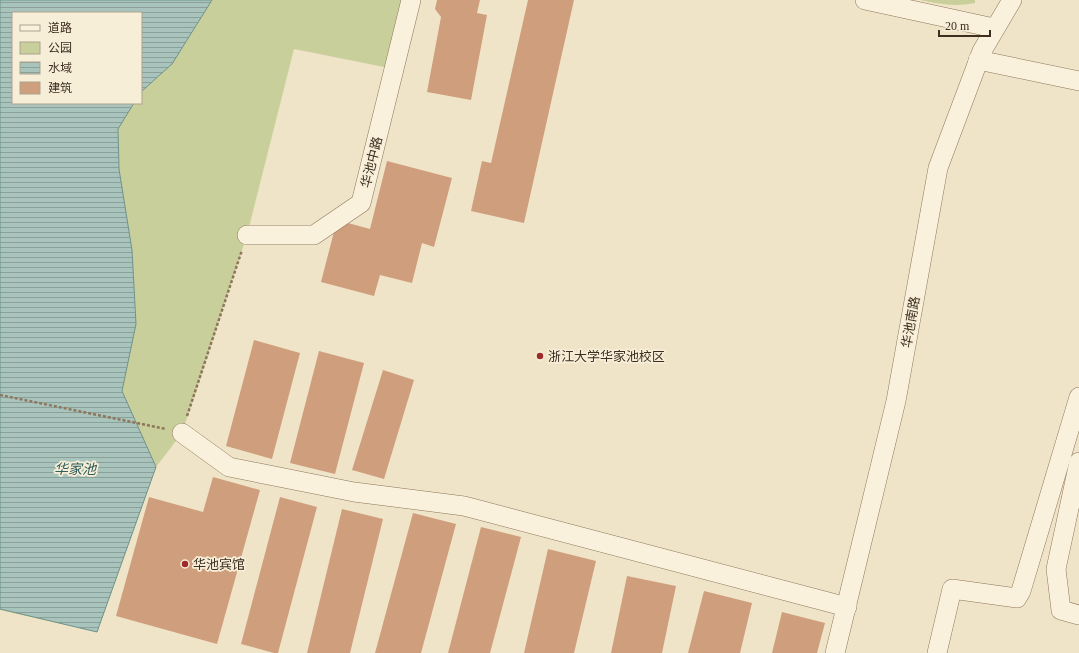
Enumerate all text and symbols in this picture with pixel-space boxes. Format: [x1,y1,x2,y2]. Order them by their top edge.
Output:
legend [12,12,142,104]
scale bar [939,12,990,38]
text: 20 m [945,19,970,33]
text: 道路 [48,21,72,35]
text: 公园 [48,41,72,55]
text: 水域 [48,61,72,75]
text: 建筑 [48,81,72,95]
street label: 华池中路 [358,135,385,189]
street label: 华池南路 [899,295,922,349]
place label: 浙江大学华家池校区 [548,349,665,364]
marker: 浙江大学华家池校区 [535,351,545,361]
water label: 华家池 [54,462,98,477]
place label: 华池宾馆 [193,557,245,572]
marker: 华池宾馆 [180,559,190,569]

